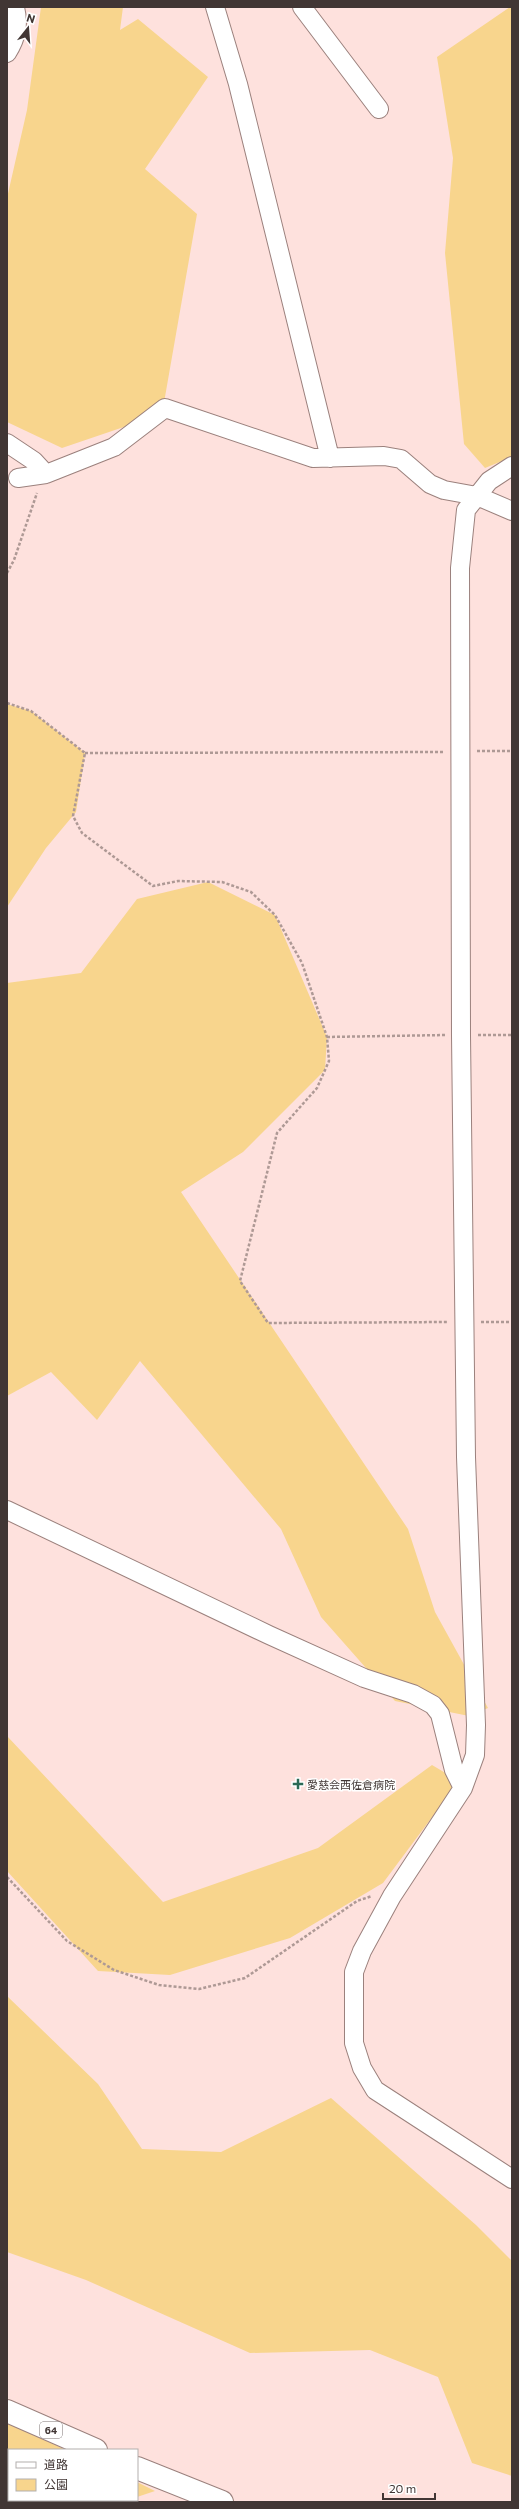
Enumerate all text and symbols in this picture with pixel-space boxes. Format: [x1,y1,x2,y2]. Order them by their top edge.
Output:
north arrow [8,8,48,48]
text: N [25,11,37,25]
marker: 愛慈会西佐倉病院 [292,1778,304,1790]
place label: 愛慈会西佐倉病院 [307,1778,395,1791]
road number: 64 [40,2422,62,2438]
legend [8,2449,138,2501]
text: 道路 [44,2457,68,2471]
scale bar [383,2475,435,2501]
text: 公園 [44,2477,68,2491]
text: 20 m [389,2481,416,2495]

